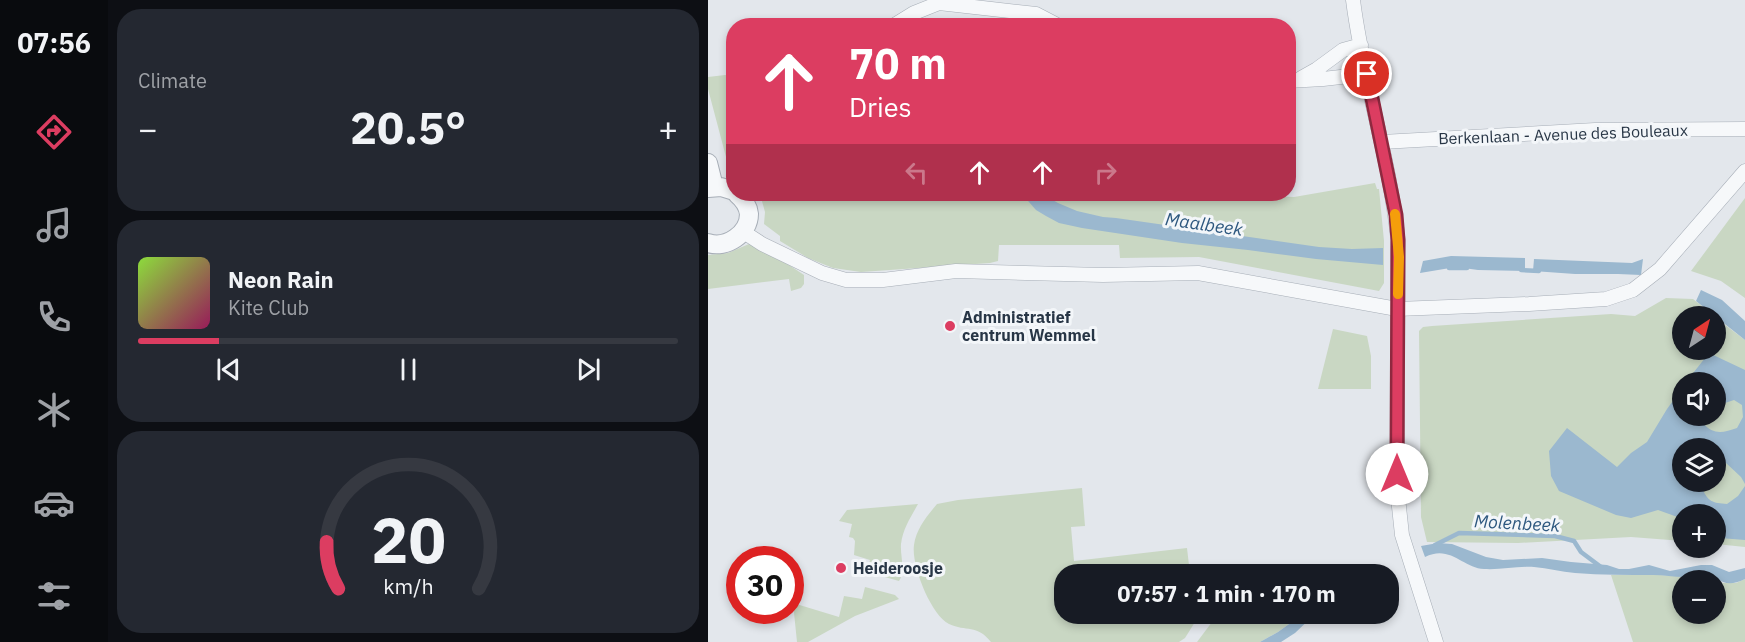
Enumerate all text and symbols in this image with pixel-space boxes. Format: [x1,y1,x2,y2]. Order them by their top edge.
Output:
text: 07:56 [17,25,91,60]
text: 70 m [849,36,947,91]
icon: ahead [750,42,828,120]
pin [1341,48,1392,99]
icon: arrive [1350,57,1383,90]
text: Climate [138,67,207,94]
text: Dries [849,89,912,124]
text: 20.5° [350,98,466,156]
text: − [138,107,158,150]
text: + [658,107,678,150]
icon: directions [33,111,75,153]
street label: Berkenlaan - Avenue des Bouleaux [1438,120,1688,148]
icon: left [900,156,933,189]
icon: ahead [963,156,996,189]
icon: ahead [1026,156,1059,189]
icon: right [1089,156,1122,189]
icon: music [33,204,75,246]
water label: Maalbeek [1164,207,1245,241]
text: Neon Rain [228,265,334,294]
text: Kite Club [228,294,309,321]
icon: phone [33,296,75,338]
north arrow [1672,306,1726,360]
map controls [1672,306,1726,624]
place label: Administratief centrum Wemmel [962,307,1096,345]
marker: Administratief centrum Wemmel [943,319,957,333]
icon: previous [212,353,245,386]
icon: pause [392,353,425,386]
icon: next [572,353,605,386]
button: sound [1672,372,1726,426]
icon: climate [33,389,75,431]
button: layers [1672,438,1726,492]
position arrow [1365,442,1429,506]
icon: car [33,482,75,524]
text: 20 [371,499,445,580]
button: + [1672,504,1726,558]
water label: Molenbeek [1473,509,1561,537]
speed limit sign: 30 [726,546,804,624]
place label: Heideroosje [853,558,943,578]
marker: Heideroosje [834,561,848,575]
button: − [1672,570,1726,624]
text: km/h [383,572,433,600]
icon: filters [33,575,75,617]
text: 07:57 · 1 min · 170 m [1117,579,1336,608]

